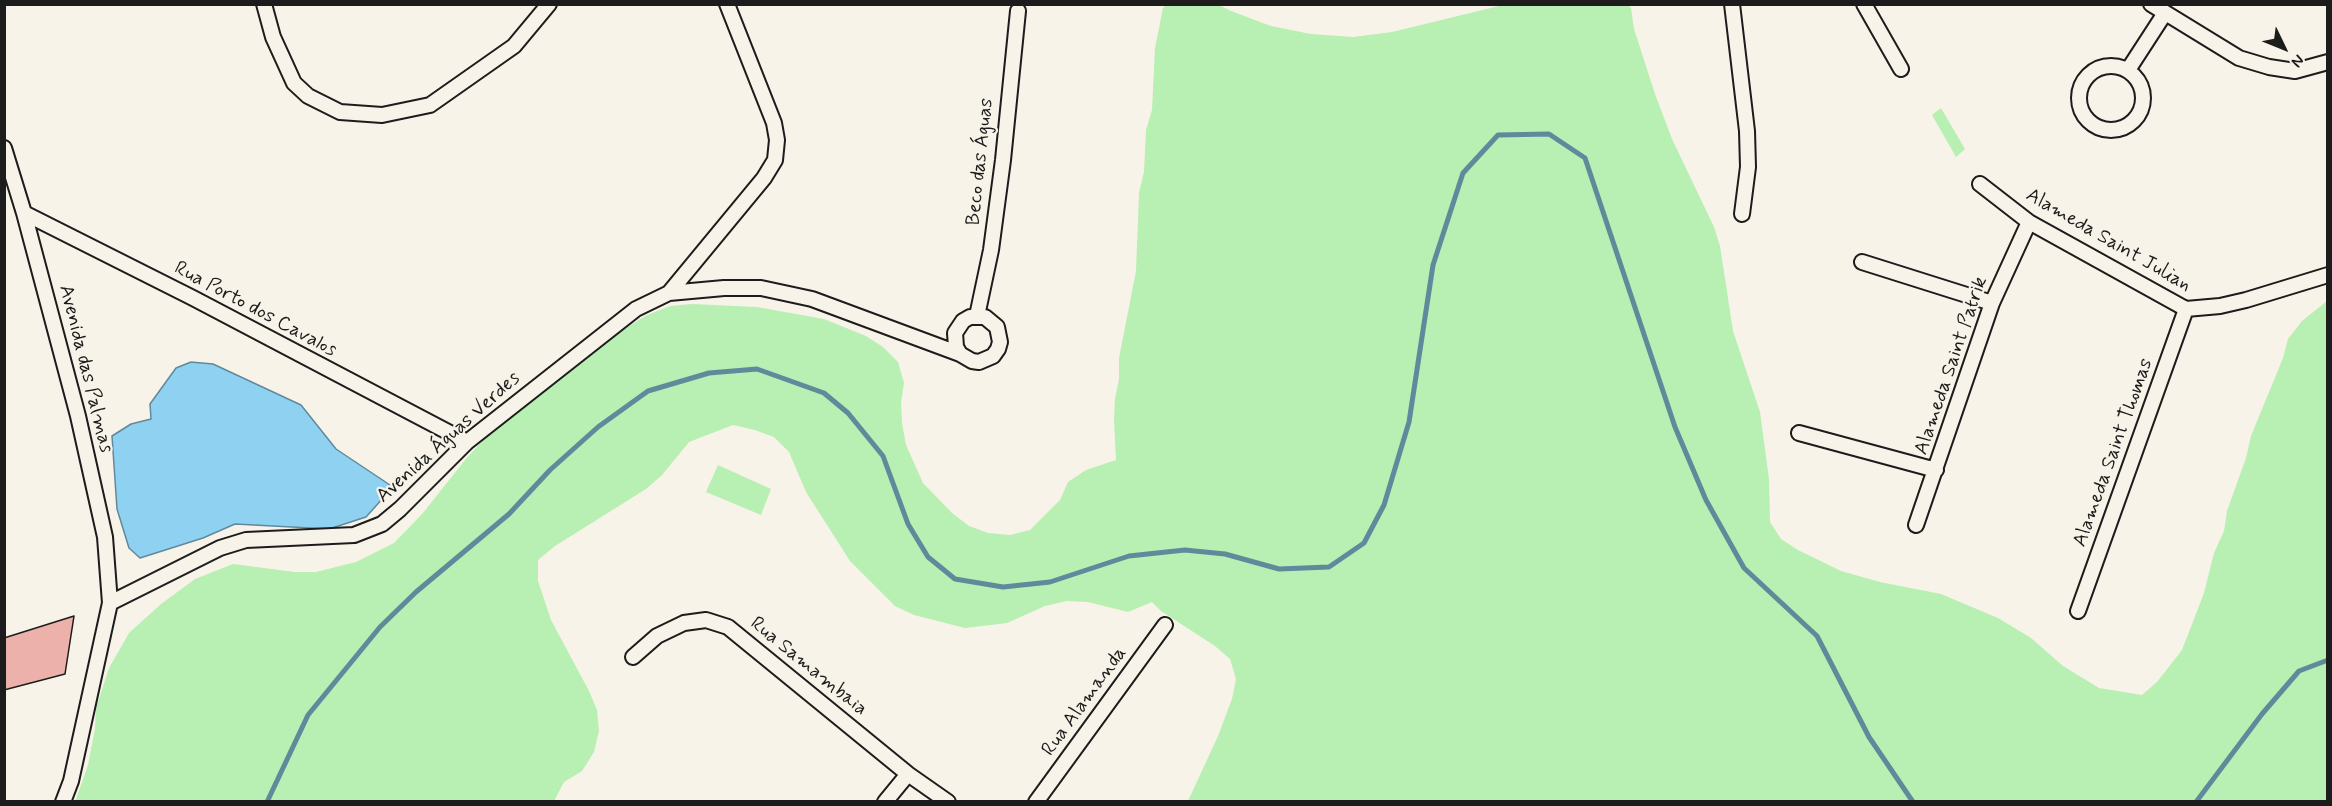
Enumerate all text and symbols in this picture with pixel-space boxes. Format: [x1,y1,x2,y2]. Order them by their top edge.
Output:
north arrow [2254,18,2314,78]
text: N [2286,50,2309,72]
street label: Beco das Águas [962,97,1000,227]
street label: Alameda Saint Julian [2021,184,2195,298]
street label: Rua Porto dos Cavalos [170,257,340,363]
street label: Alameda Saint Patrik [1910,274,1994,458]
street label: Avenida das Palmas [53,282,117,456]
street label: Alameda Saint Thomas [2069,356,2159,550]
street label: Avenida Águas Verdes [372,367,526,509]
street label: Rua Samambaia [745,612,871,722]
street label: Rua Alamanda [1037,643,1133,761]

